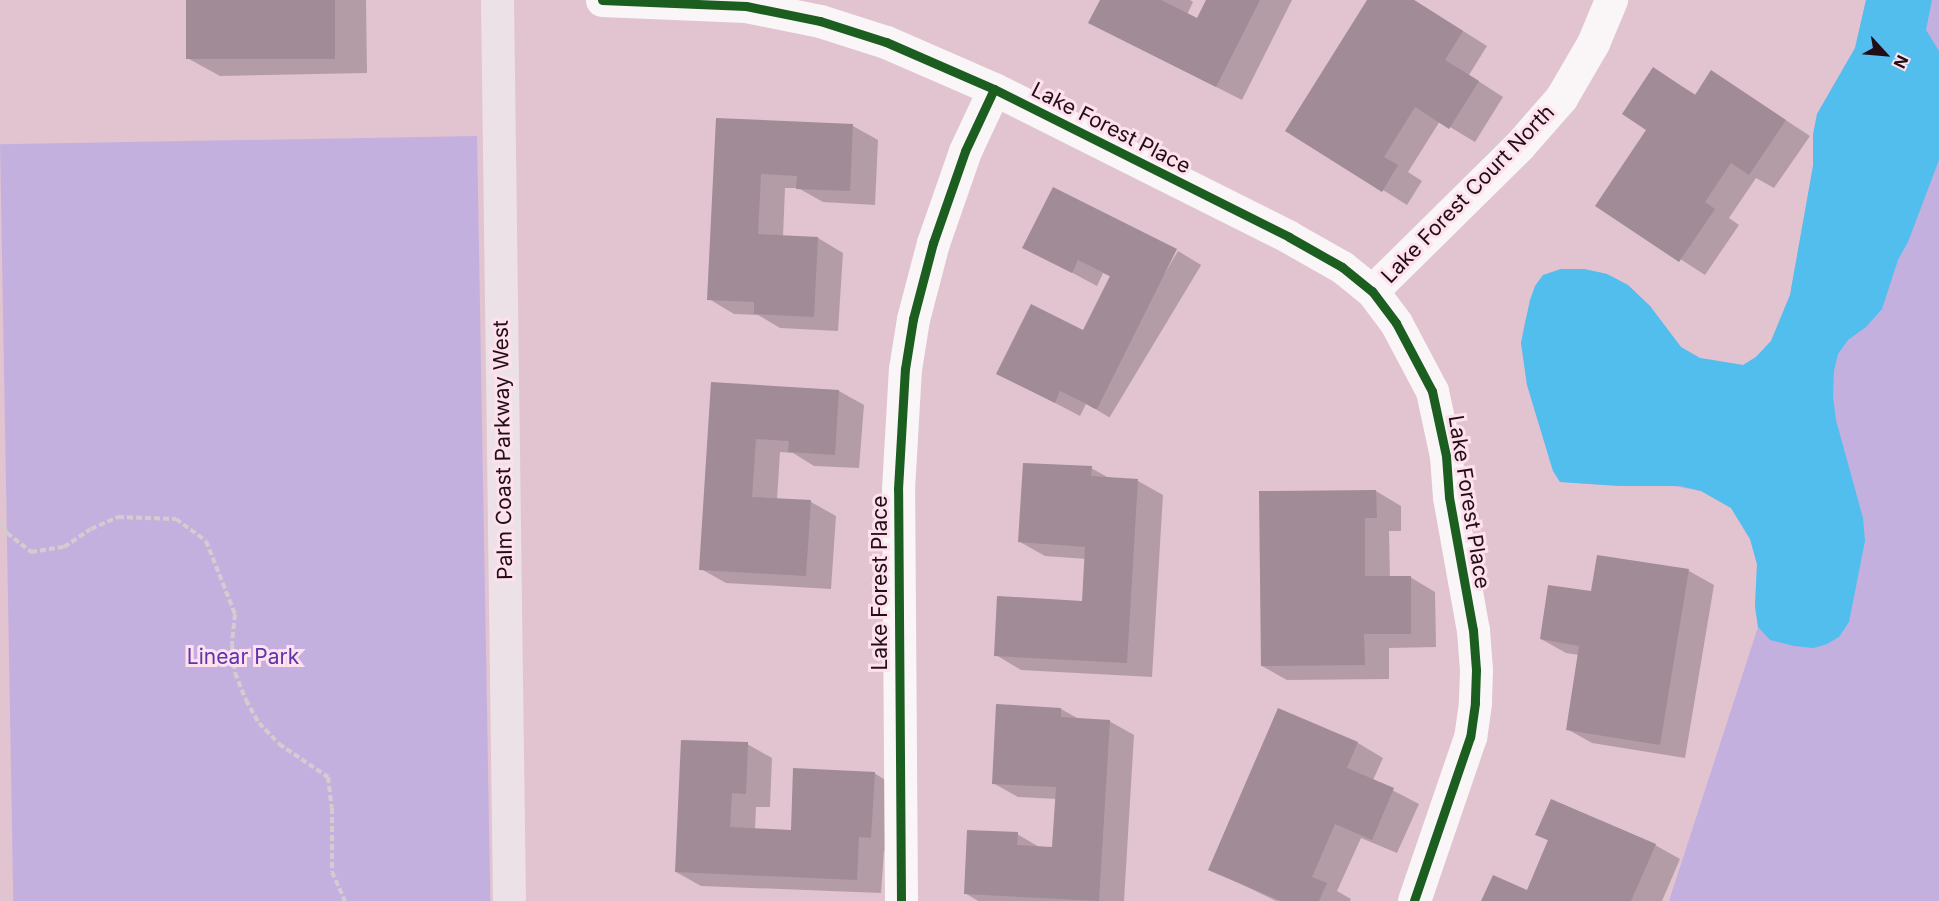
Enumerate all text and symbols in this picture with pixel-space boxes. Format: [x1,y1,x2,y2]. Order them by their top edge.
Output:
north arrow [1855,24,1915,84]
text: N [1890,52,1913,72]
street label: Lake Forest Place [1027,77,1195,179]
street label: Lake Forest Court North [1376,100,1560,288]
street label: Palm Coast Parkway West [488,320,518,580]
street label: Lake Forest Place [1443,413,1495,591]
street label: Lake Forest Place [867,495,893,671]
park label: Linear Park [187,644,299,670]

